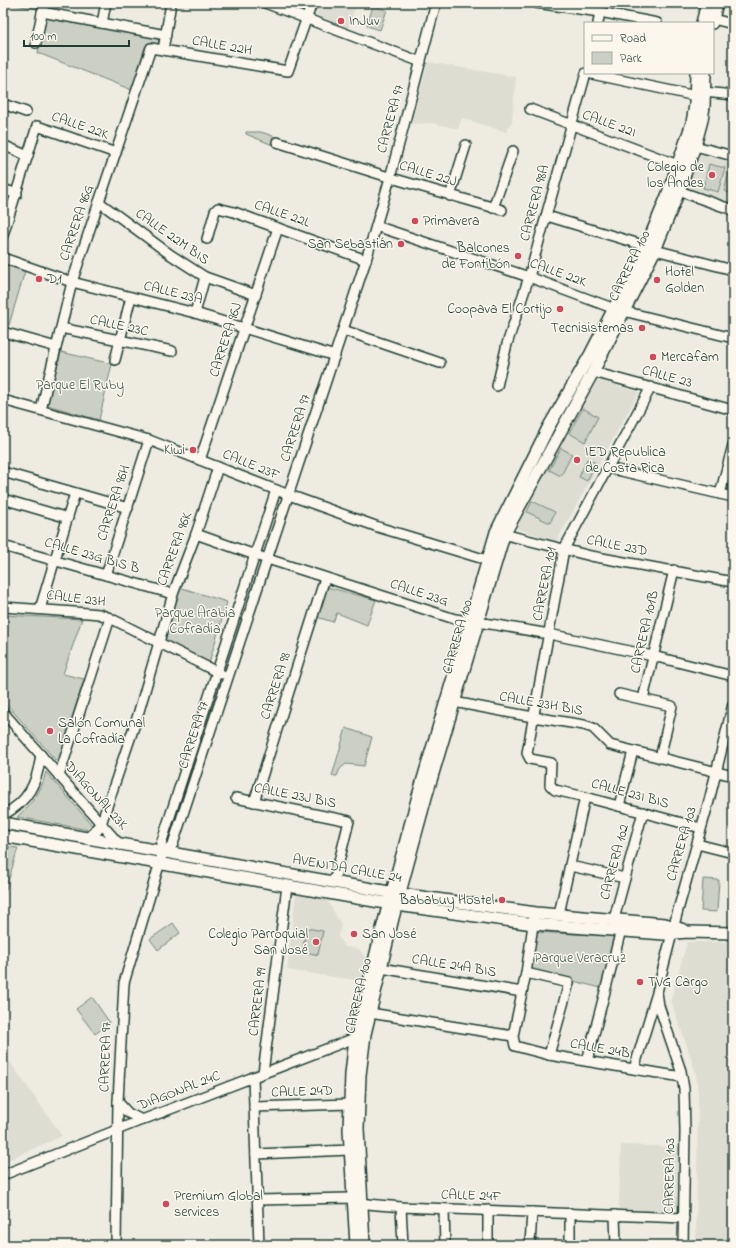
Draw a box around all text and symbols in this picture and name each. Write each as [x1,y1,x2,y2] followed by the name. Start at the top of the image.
[349,11,380,32] place label: InJuv
[336,16,346,26] marker: InJuv
[24,22,129,48] scale bar
[584,22,714,74] legend
[30,28,57,46] text: 100 m
[190,30,254,62] street label: CALLE 22H
[620,30,646,48] text: Road
[620,50,642,68] text: Park
[372,82,410,156] street label: CARRERA 97
[579,105,639,143] street label: CALLE 22I
[49,106,112,146] street label: CALLE 22K
[397,155,459,193] street label: CALLE 22J
[647,157,705,194] place label: Colegio de los Andes
[515,162,555,244] street label: CARRERA 98A
[707,170,717,180] marker: Colegio de los Andes
[54,182,100,264] street label: CARRERA 96G
[251,195,313,234] street label: CALLE 22L
[131,204,213,270] street label: CALLE 22M BIS
[423,211,480,232] place label: Primavera
[410,216,420,226] marker: Primavera
[604,227,656,305] street label: CARRERA 100
[308,234,393,255] place label: San Sebastián
[442,238,510,275] place label: Balcones de Fontibón
[396,239,406,249] marker: San Sebastián
[513,251,523,261] marker: Balcones de Fontibón
[527,253,590,293] street label: CALLE 22K
[665,262,704,299] place label: Hotel Golden
[46,269,62,290] place label: D1
[34,274,44,284] marker: D1
[652,275,662,285] marker: Hotel Golden
[141,276,205,310] street label: CALLE 23A
[447,299,552,320] place label: Coopava El Cortijo
[204,300,248,380] street label: CARRERA 96J
[555,304,565,314] marker: Coopava El Cortijo
[88,310,150,342] street label: CALLE 23C
[551,318,634,339] place label: Tecnisistemas
[637,323,647,333] marker: Tecnisistemas
[661,347,719,368] place label: Mercafam
[648,352,658,362] marker: Mercafam
[639,360,695,394] street label: CALLE 23
[36,375,124,397] park label: Parque El Ruby
[275,391,317,465] street label: CARRERA 97
[164,440,185,461] place label: Kiwi
[585,442,666,479] place label: IED Republica de Costa Rica
[219,444,283,486] street label: CALLE 23F
[188,445,198,455] marker: Kiwi
[572,455,582,465] marker: IED Republica de Costa Rica
[92,462,136,544] street label: CARRERA 96H
[152,509,198,589] street label: CARRERA 96K
[585,530,649,562] street label: CALLE 23D
[42,532,142,580] street label: CALLE 23G BIS B
[528,545,563,623] street label: CARRERA 101
[387,574,451,612] street label: CALLE 23G
[45,585,107,613] street label: CALLE 23H
[625,588,665,676] street label: CARRERA 101B
[437,597,479,677] street label: CARRERA 100
[155,603,235,640] park label: Parque Arabia Cofradía
[255,650,297,722] street label: CARRERA 98
[497,686,585,722] street label: CALLE 23H BIS
[173,698,215,772] street label: CARRERA 97
[58,713,145,750] place label: Salón Comunal La Cofradía
[45,726,55,736] marker: Salón Comunal La Cofradía
[59,756,133,835] street label: DIAGONAL 23K
[589,774,671,814] street label: CALLE 23I BIS
[252,778,338,814] street label: CALLE 23J BIS
[661,804,703,884] street label: CARRERA 103
[595,822,635,902] street label: CARRERA 102
[291,849,403,889] street label: AVENIDA CALLE 24
[399,890,494,912] place label: Bababuy Hostel
[497,895,507,905] marker: Bababuy Hostel
[208,924,309,961] place label: Colegio Parroquial San José
[362,924,417,945] place label: San José
[349,929,359,939] marker: San José
[311,937,321,947] marker: Colegio Parroquial San José
[534,948,626,969] park label: Parque Veracruz
[410,949,498,983] street label: CALLE 24A BIS
[340,956,378,1036] street label: CARRERA 100
[243,966,273,1037] street label: CARRERA 99
[648,972,708,994] place label: TVG Cargo
[635,977,645,987] marker: TVG Cargo
[94,1021,118,1092] street label: CARRERA 97
[568,1033,632,1065] street label: CALLE 24B
[134,1066,224,1117] street label: DIAGONAL 24C
[271,1080,333,1104] street label: CALLE 24D
[659,1137,681,1214] street label: CARRERA 103
[440,1184,502,1208] street label: CALLE 24F
[174,1186,263,1223] place label: Premium Global services
[161,1199,171,1209] marker: Premium Global services

